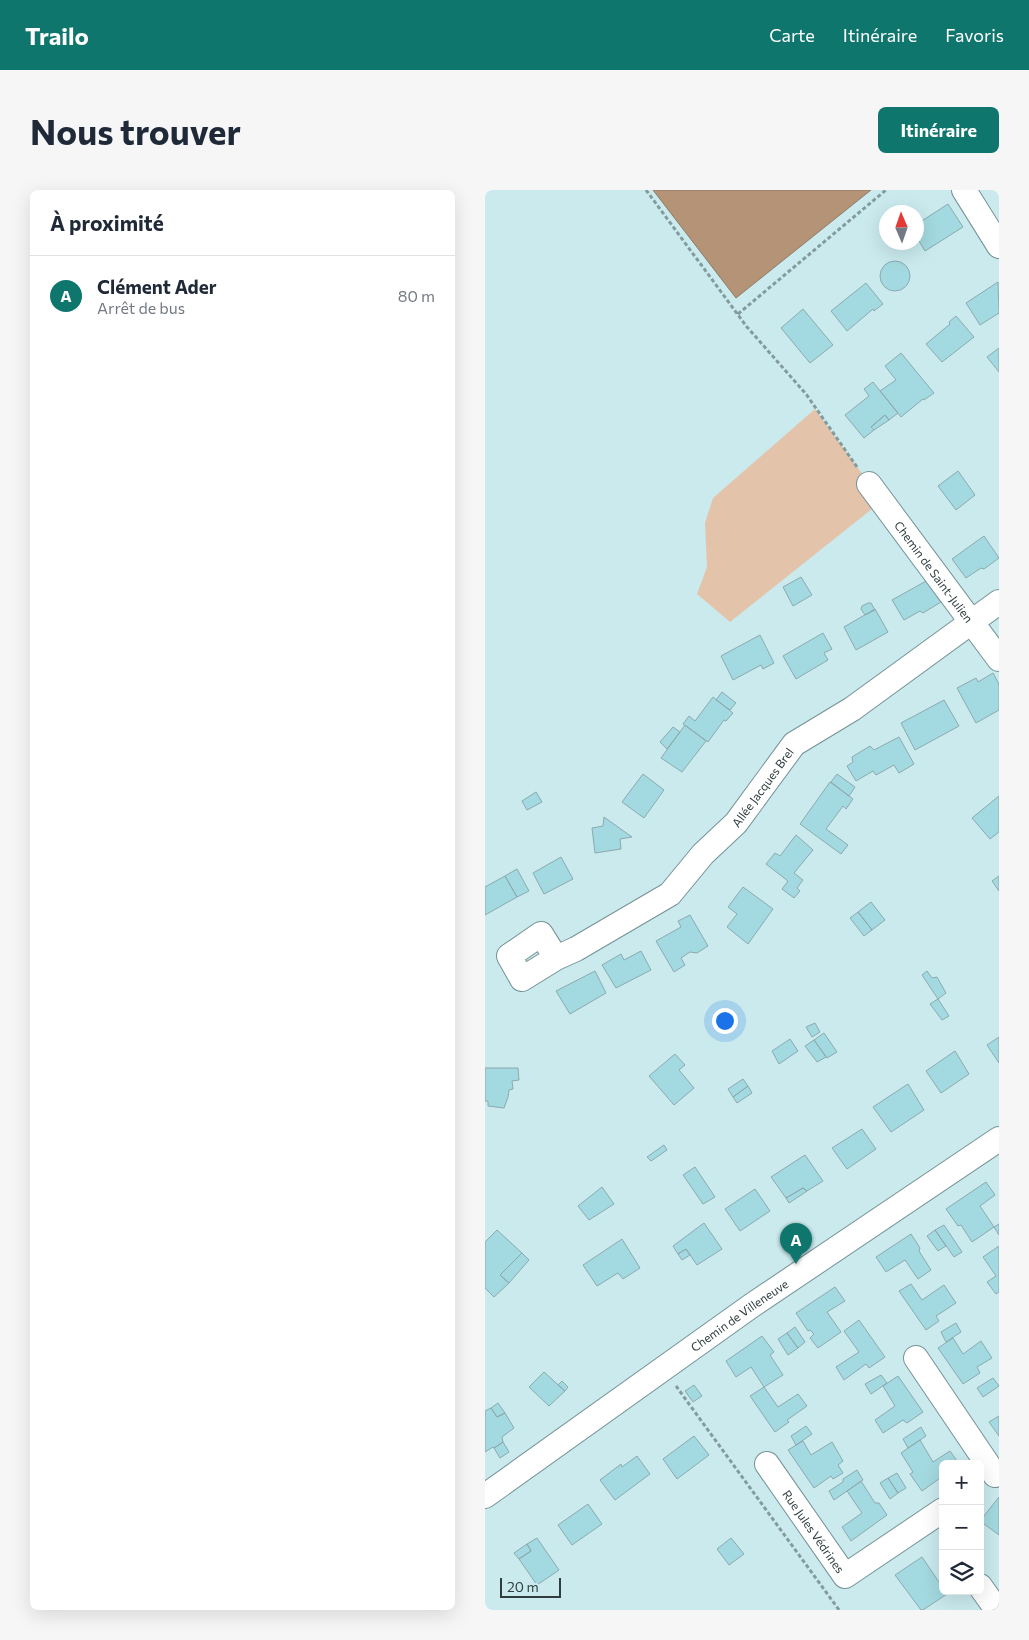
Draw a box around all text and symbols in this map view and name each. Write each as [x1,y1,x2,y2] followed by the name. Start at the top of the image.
[25,21,89,50] text: Trailo
[769,24,815,46] text: Carte
[843,24,917,46] text: Itinéraire
[945,24,1004,46] text: Favoris
[878,107,999,153] button: Itinéraire
[30,109,241,152] text: Nous trouver
[879,205,924,250] north arrow
[50,210,164,235] text: À proximité
[97,275,217,298] text: Clément Ader
[60,286,72,305] text: A
[398,286,435,305] text: 80 m
[97,298,185,317] text: Arrêt de bus
[892,518,976,625] street label: Chemin de Saint-Julien
[729,745,796,829] street label: Allée Jacques Brel
[712,1008,738,1034] your location
[780,1223,812,1264] pin: A
[688,1276,791,1354] street label: Chemin de Villeneuve
[939,1460,984,1595] map controls
[939,1460,984,1505] button: +
[780,1487,848,1576] street label: Rue Jules Védrines
[939,1505,984,1550] button: −
[939,1550,984,1595] button: layers
[500,1575,561,1598] scale bar
[507,1578,539,1595] text: 20 m

